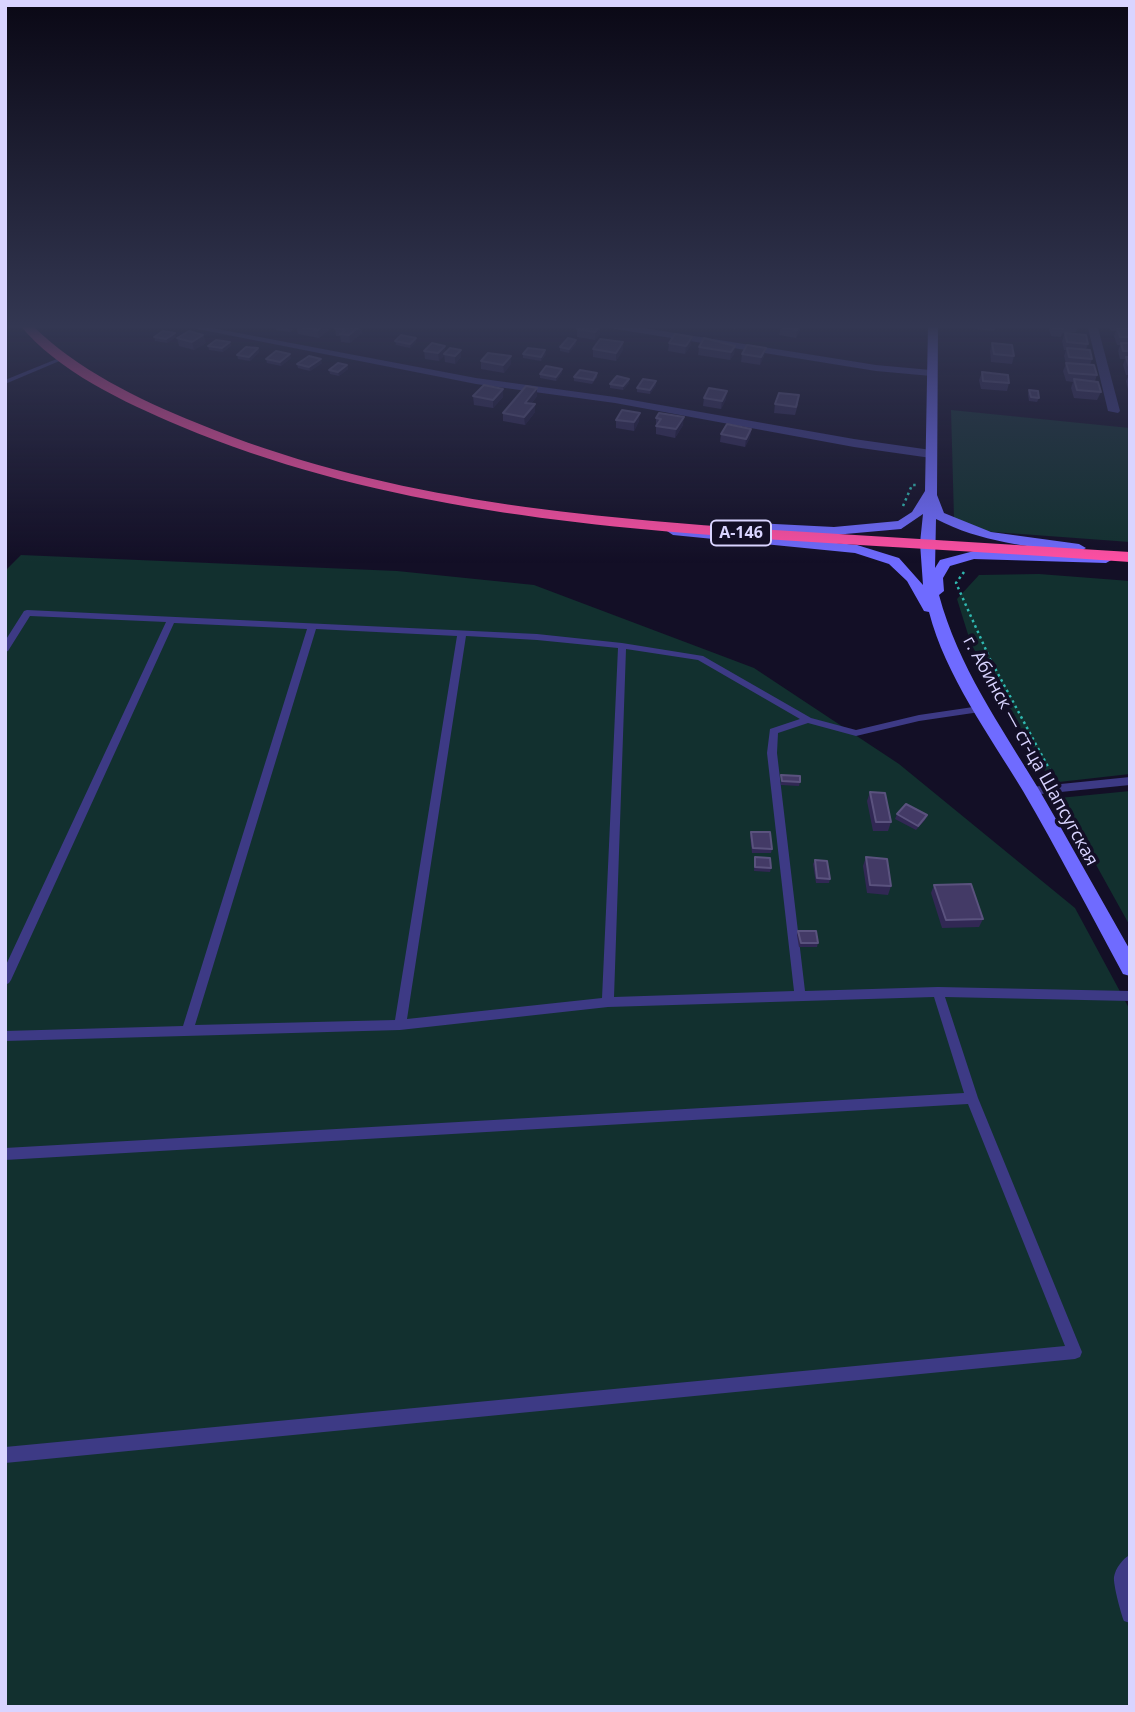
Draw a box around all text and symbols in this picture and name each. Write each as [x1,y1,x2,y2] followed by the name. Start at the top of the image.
[711,520,771,546] road number: А-146
[958,632,1102,870] street label: г. Абинск — ст-ца Шапсугская

